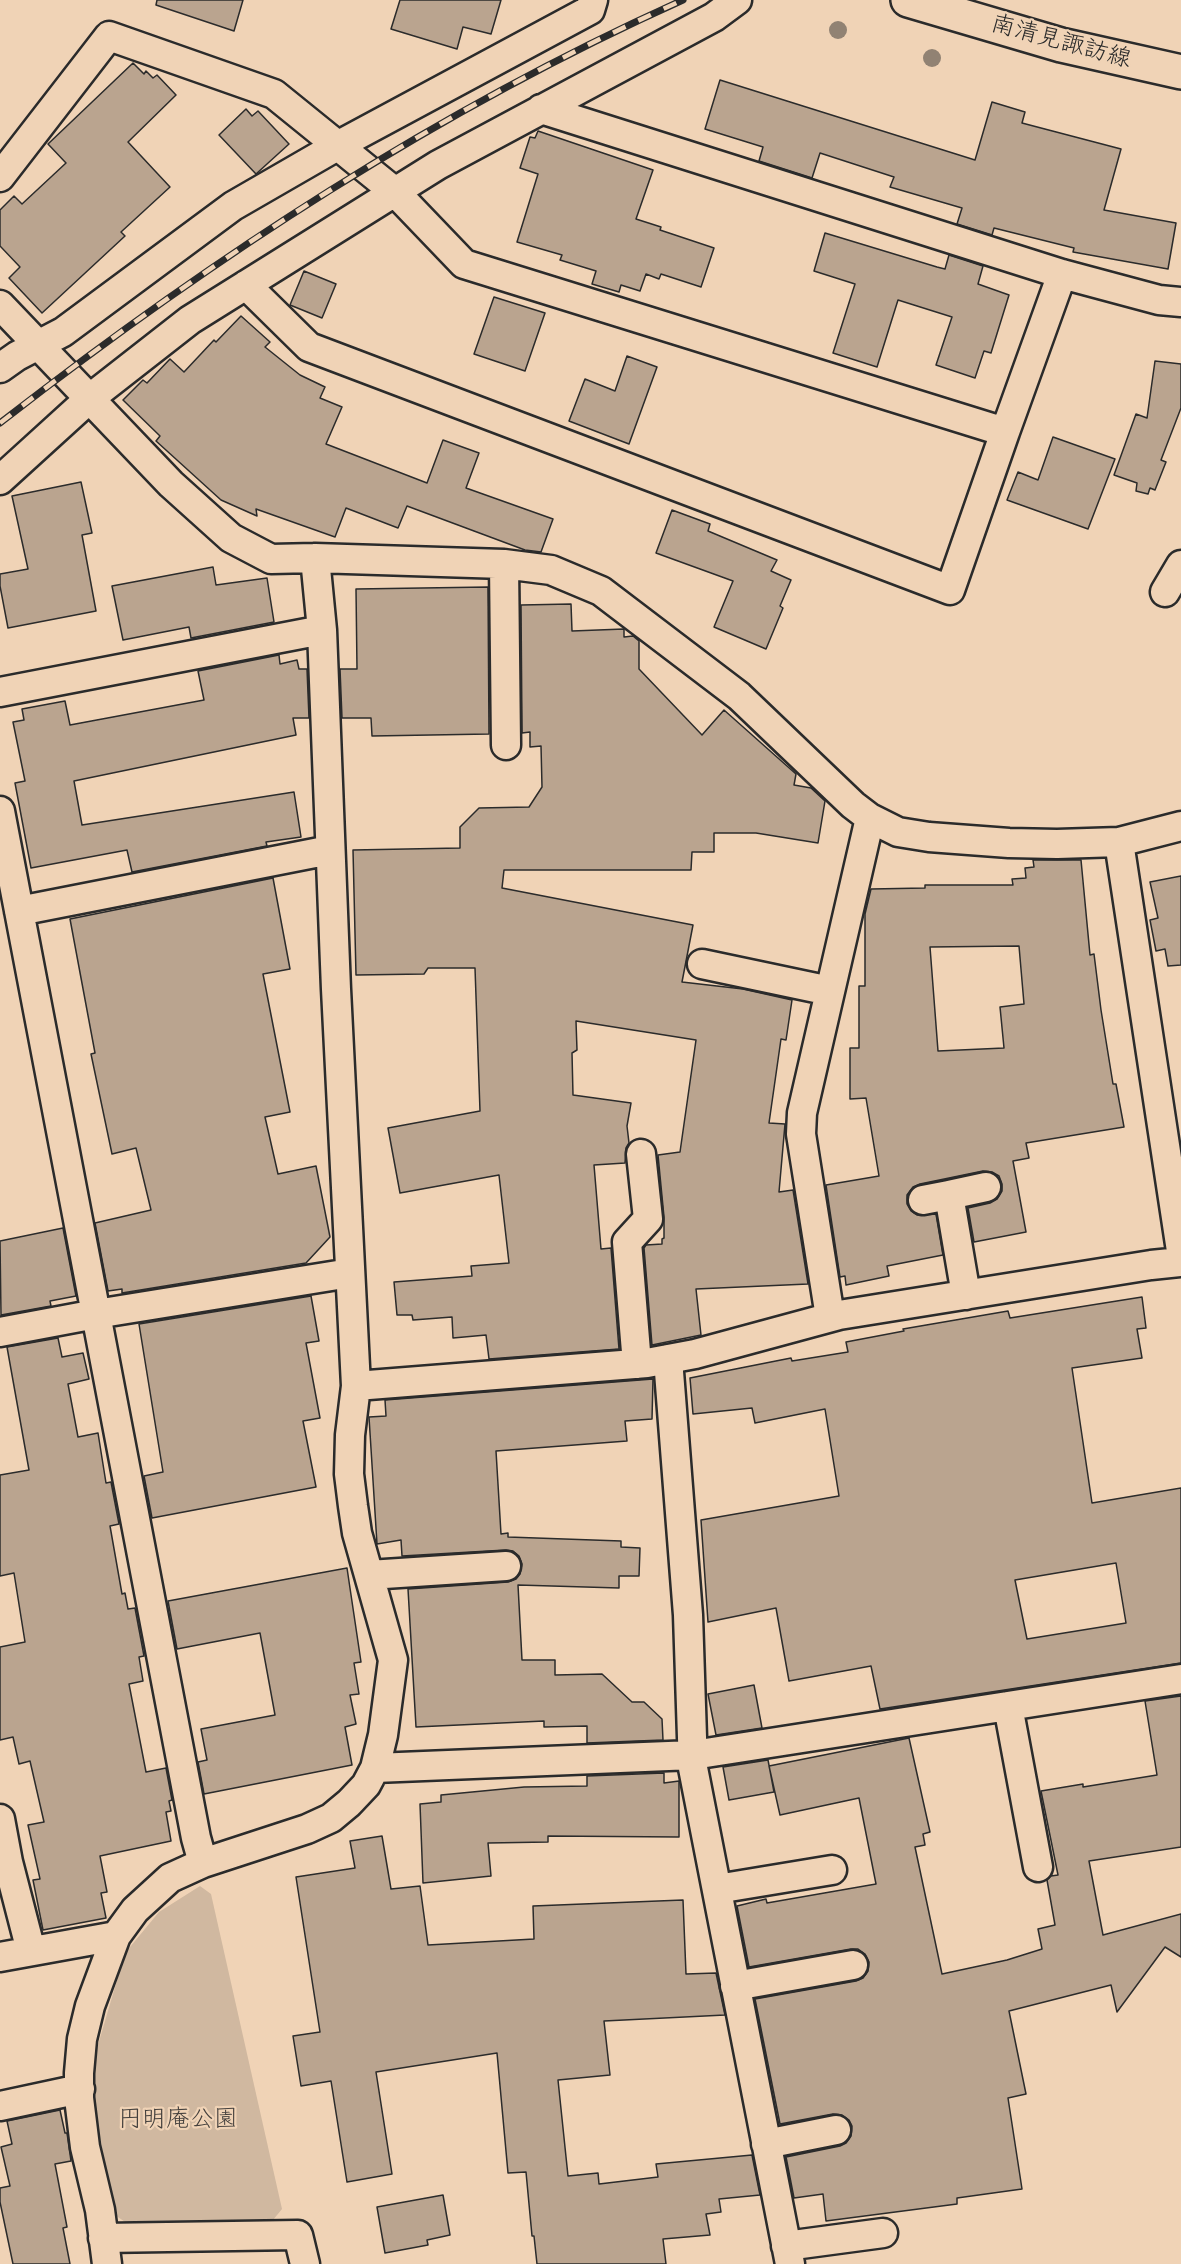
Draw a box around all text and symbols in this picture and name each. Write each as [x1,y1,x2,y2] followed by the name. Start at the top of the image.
[988,9,1134,75] street label: 南清見諏訪線
[118,2106,238,2134] park label: 円明庵公園

